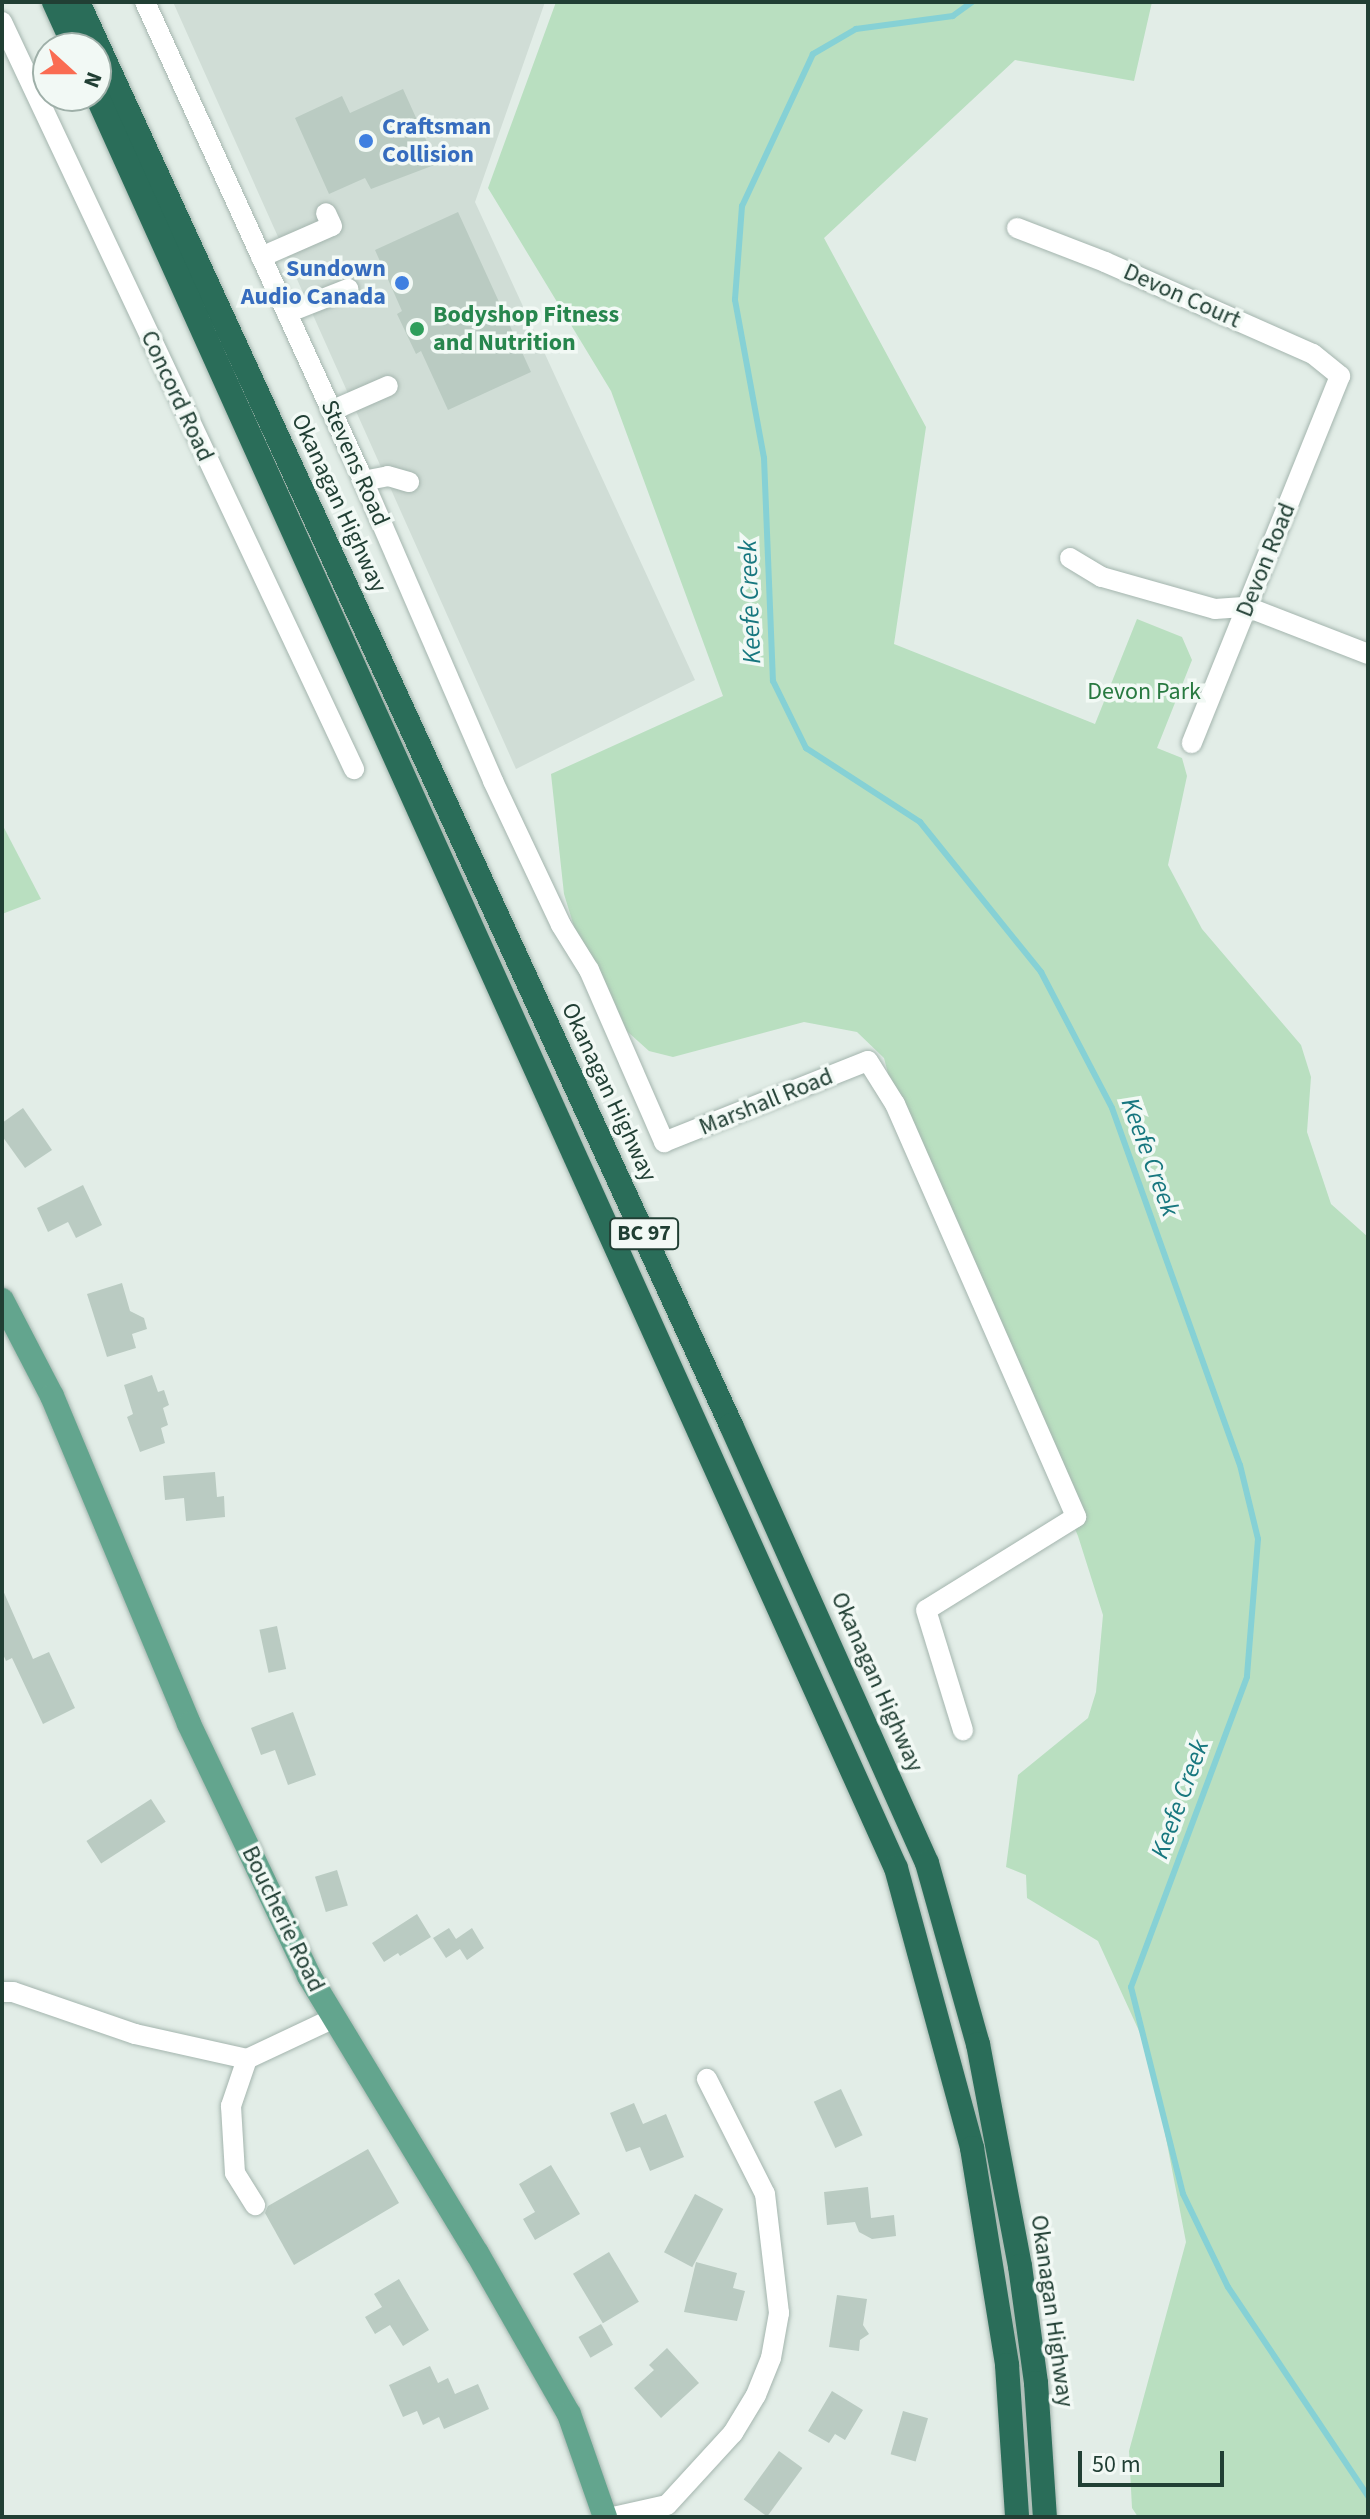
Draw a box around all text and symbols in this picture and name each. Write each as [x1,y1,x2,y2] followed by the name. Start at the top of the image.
[32,32,112,112] north arrow
[75,67,110,92] text: N
[382,113,491,169] place label: Craftsman Collision
[357,132,375,150] marker: Craftsman Collision
[241,255,386,311] place label: Sundown Audio Canada
[1119,257,1245,335] street label: Devon Court
[393,274,411,292] marker: Sundown Audio Canada
[433,301,619,357] place label: Bodyshop Fitness and Nutrition
[408,320,426,338] marker: Bodyshop Fitness and Nutrition
[134,326,220,466] street label: Concord Road
[314,396,396,530] street label: Stevens Road
[285,409,393,597] street label: Okanagan Highway
[1230,499,1302,621] street label: Devon Road
[732,539,768,665] water label: Keefe Creek
[1087,678,1201,706] park label: Devon Park
[555,998,663,1186] street label: Okanagan Highway
[695,1062,837,1142] street label: Marshall Road
[1114,1093,1186,1221] water label: Keefe Creek
[608,1216,680,1252] road number: BC 97
[824,1588,930,1776] street label: Okanagan Highway
[1144,1735,1216,1863] water label: Keefe Creek
[235,1841,331,1997] street label: Boucherie Road
[1024,2213,1080,2409] street label: Okanagan Highway
[1082,2435,1228,2485] scale bar
[1092,2447,1141,2482] text: 50 m

